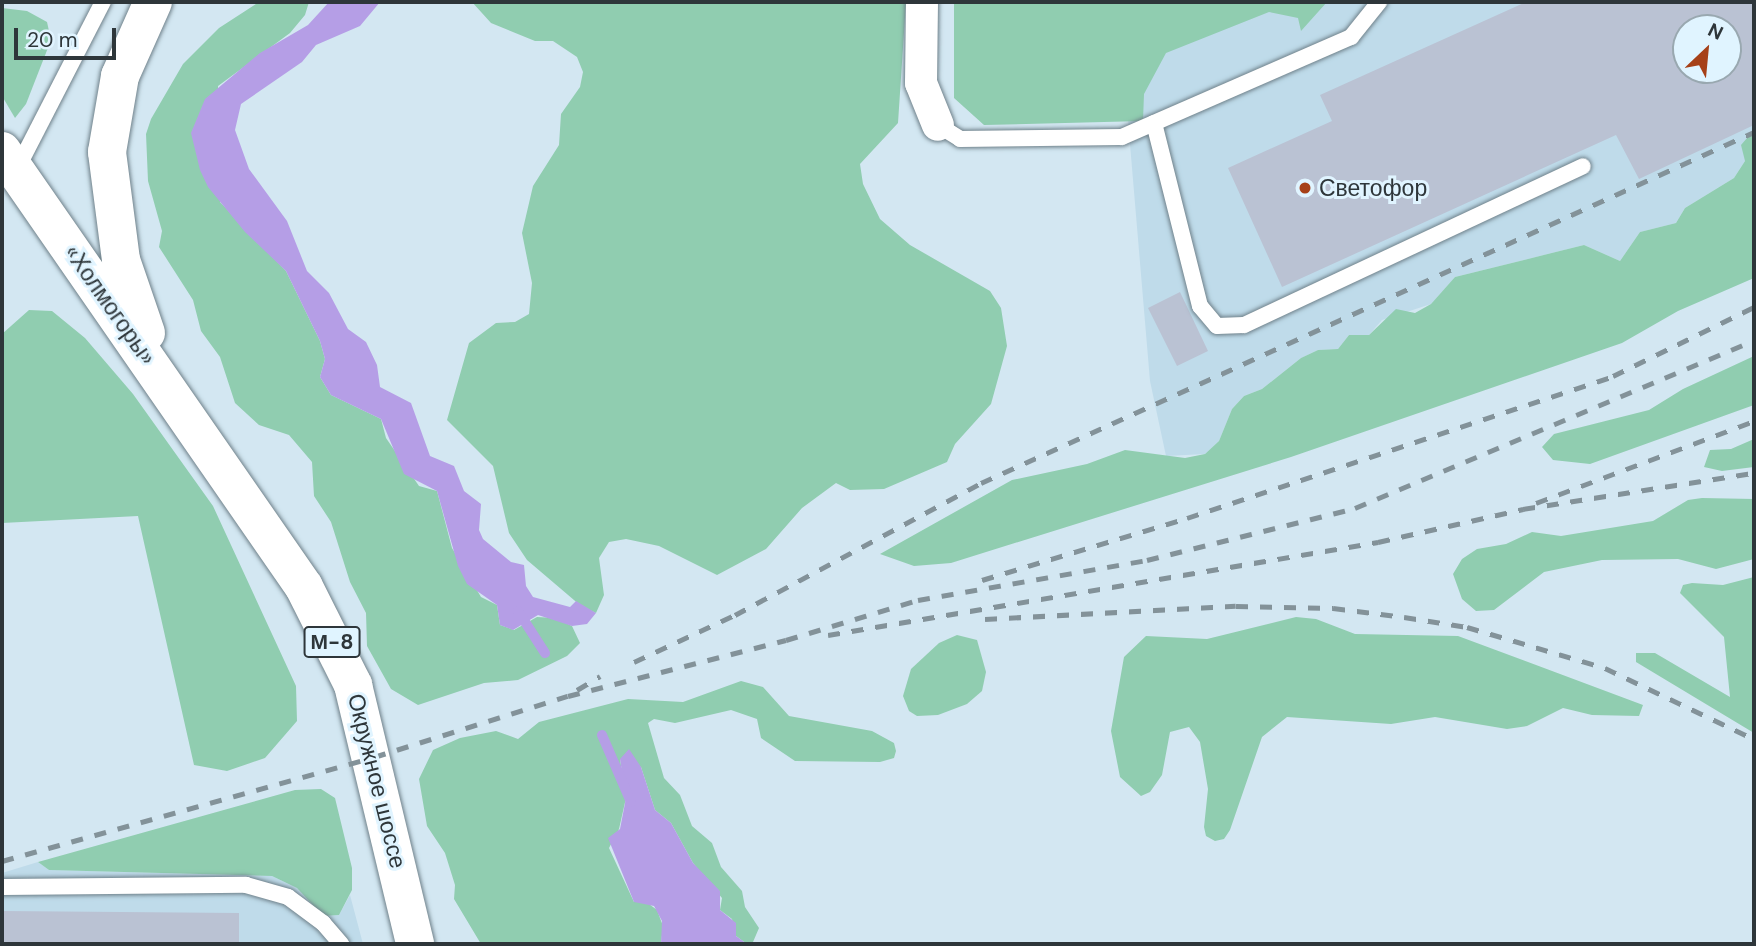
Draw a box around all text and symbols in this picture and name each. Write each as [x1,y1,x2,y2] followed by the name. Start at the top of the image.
[18,14,119,58] scale bar
[1672,14,1742,84] north arrow
[1704,17,1727,46] text: N
[27,26,78,54] text: 20 m
[1319,174,1427,202] place label: Светофор
[1297,180,1313,196] marker: Светофор
[58,240,162,370] street label: «Холмогоры»
[302,624,362,660] road number: М-8
[342,691,412,871] street label: Окружное шоссе

